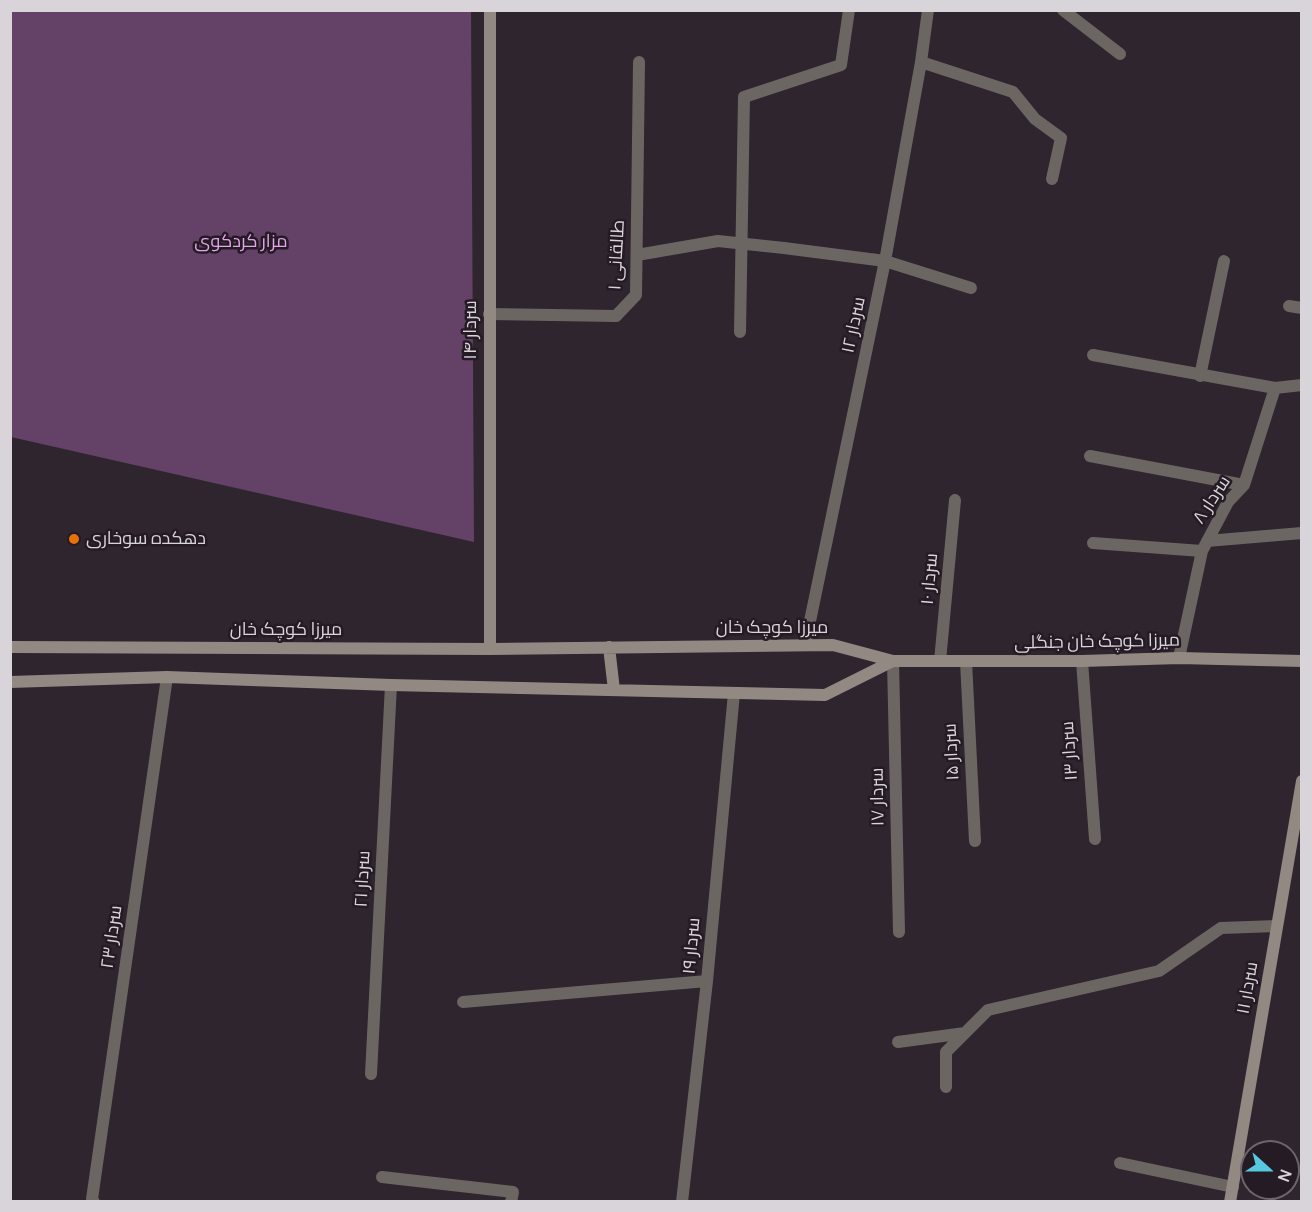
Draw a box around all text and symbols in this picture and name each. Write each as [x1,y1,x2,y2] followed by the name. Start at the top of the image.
[604,219,630,291] street label: طالقانی ۱
[194,231,288,253] park label: مزار کردکوی
[838,295,870,355] street label: سردار ۱۲
[460,300,482,360] street label: سردار ۱۴
[1188,472,1236,528] street label: سردار ۸
[86,528,206,550] place label: دهکده سوخاری
[67,532,81,546] marker: دهکده سوخاری
[917,552,943,606] street label: سردار ۱۰
[716,617,828,639] street label: میرزا کوچک خان
[230,619,342,641] street label: میرزا کوچک خان
[1014,630,1180,654] street label: میرزا کوچک خان جنگلی
[1057,721,1083,781] street label: سردار ۱۳
[940,723,964,781] street label: سردار ۱۵
[867,767,889,827] street label: سردار ۱۷
[351,850,375,908] street label: سردار ۲۱
[97,904,127,970] street label: سردار ۲۳
[679,917,705,975] street label: سردار ۱۹
[1233,960,1263,1016] street label: سردار ۱۱
[1240,1140,1300,1200] north arrow
[1273,1166,1297,1185] text: N

